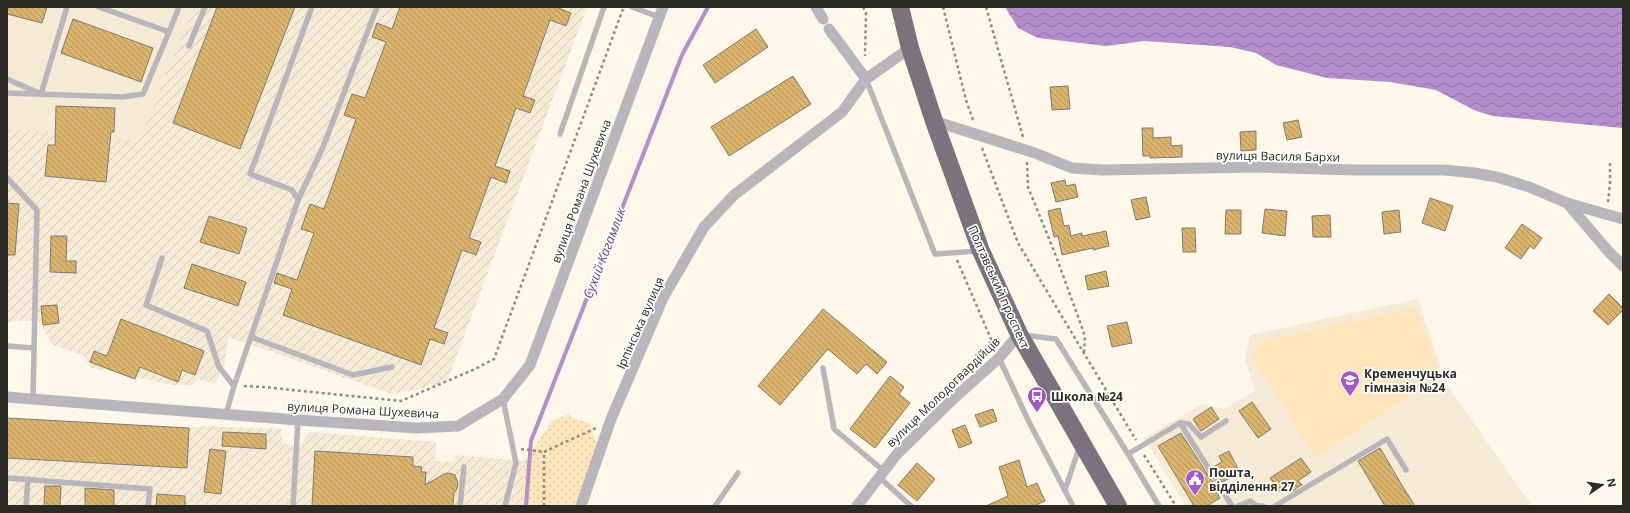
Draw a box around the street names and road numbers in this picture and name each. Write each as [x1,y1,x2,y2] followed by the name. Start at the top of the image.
[547,117,615,265] street label: вулиця Романа Шухевича
[1216,146,1340,166] street label: вулиця Василя Бархи
[964,223,1034,352] street label: Полтавський проспект
[612,274,668,372] street label: Ірпінська вулиця
[882,333,1004,451] street label: вулиця Молодогвардійців
[287,398,439,422] street label: вулиця Романа Шухевича

